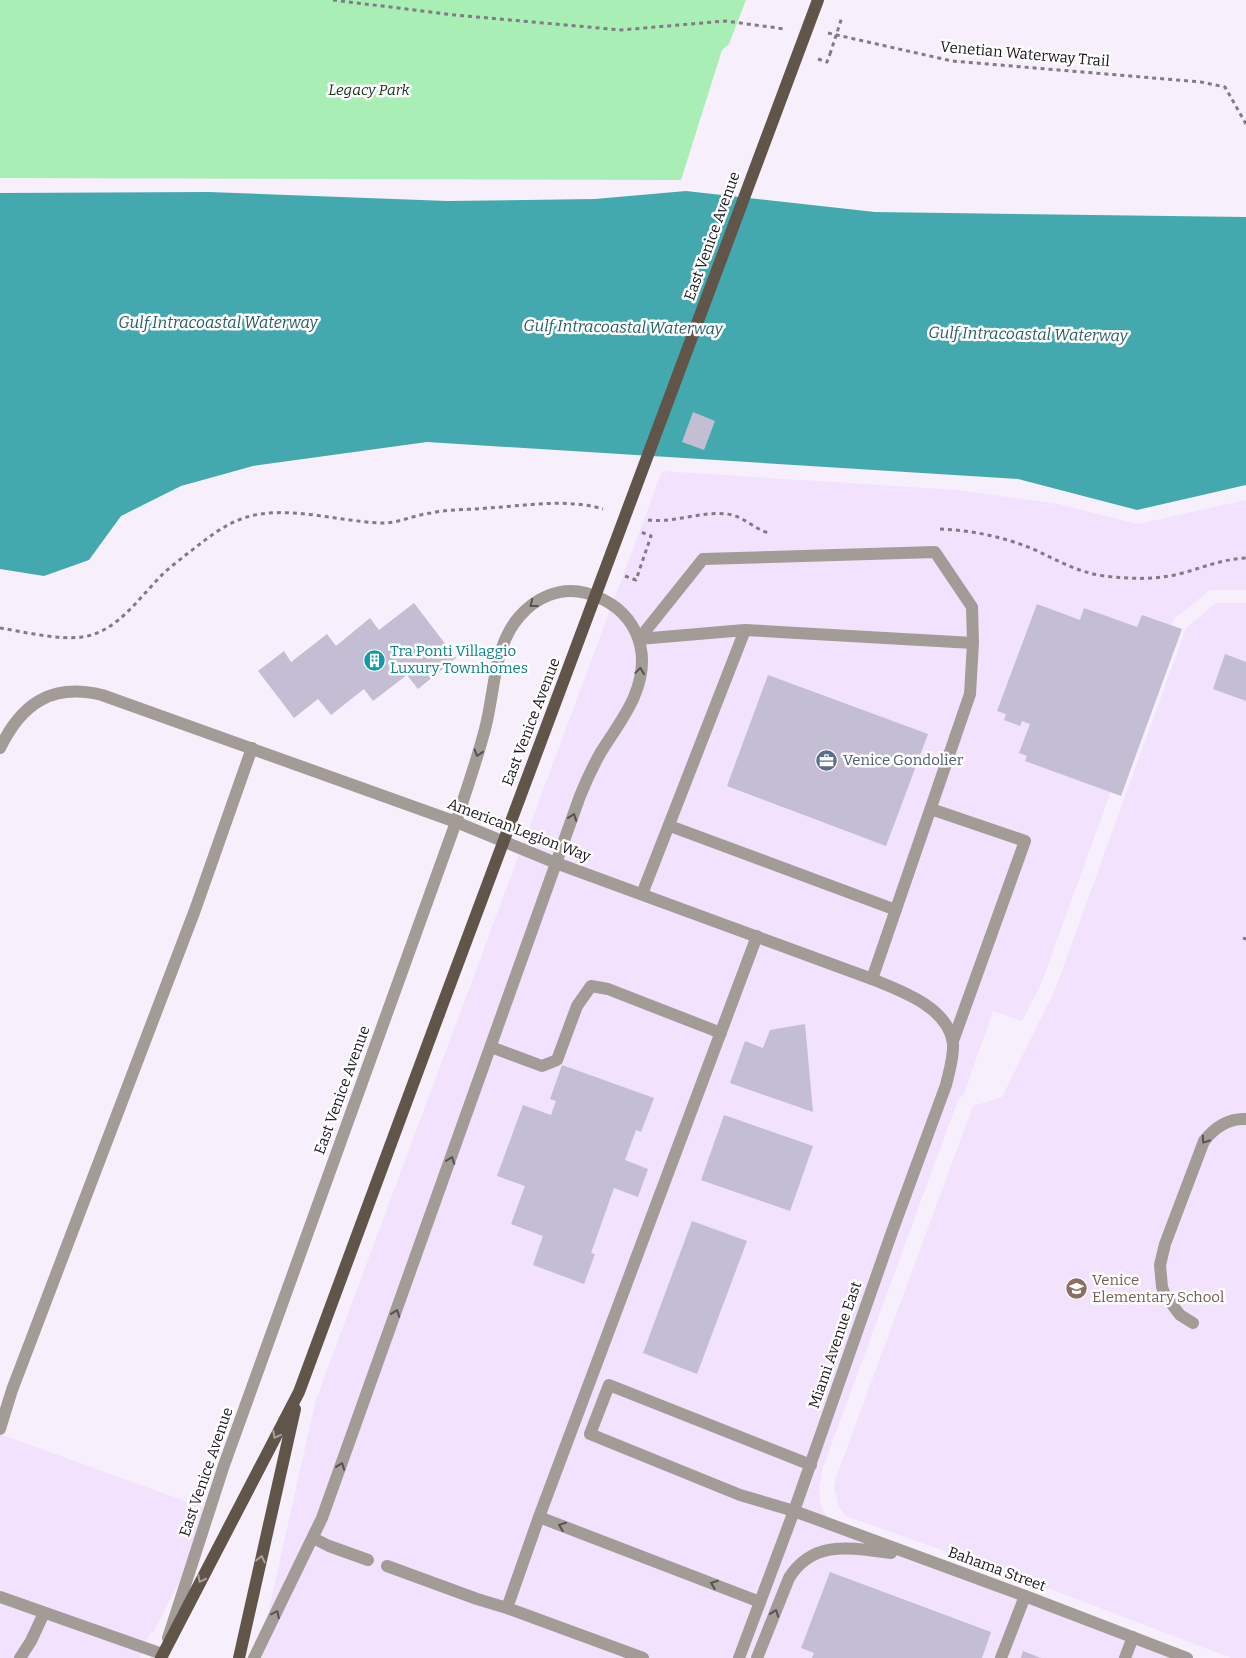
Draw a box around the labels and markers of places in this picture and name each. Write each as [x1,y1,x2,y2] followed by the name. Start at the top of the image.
[390,642,528,677] place label: Tra Ponti Villaggio Luxury Townhomes
[362,648,386,672] building icon: Tra Ponti Villaggio Luxury Townhomes
[815,748,839,772] office icon: Venice Gondolier
[843,751,964,769] place label: Venice Gondolier
[1092,1271,1224,1306] place label: Venice Elementary School
[1064,1277,1088,1301] school or university icon: Venice Elementary School

